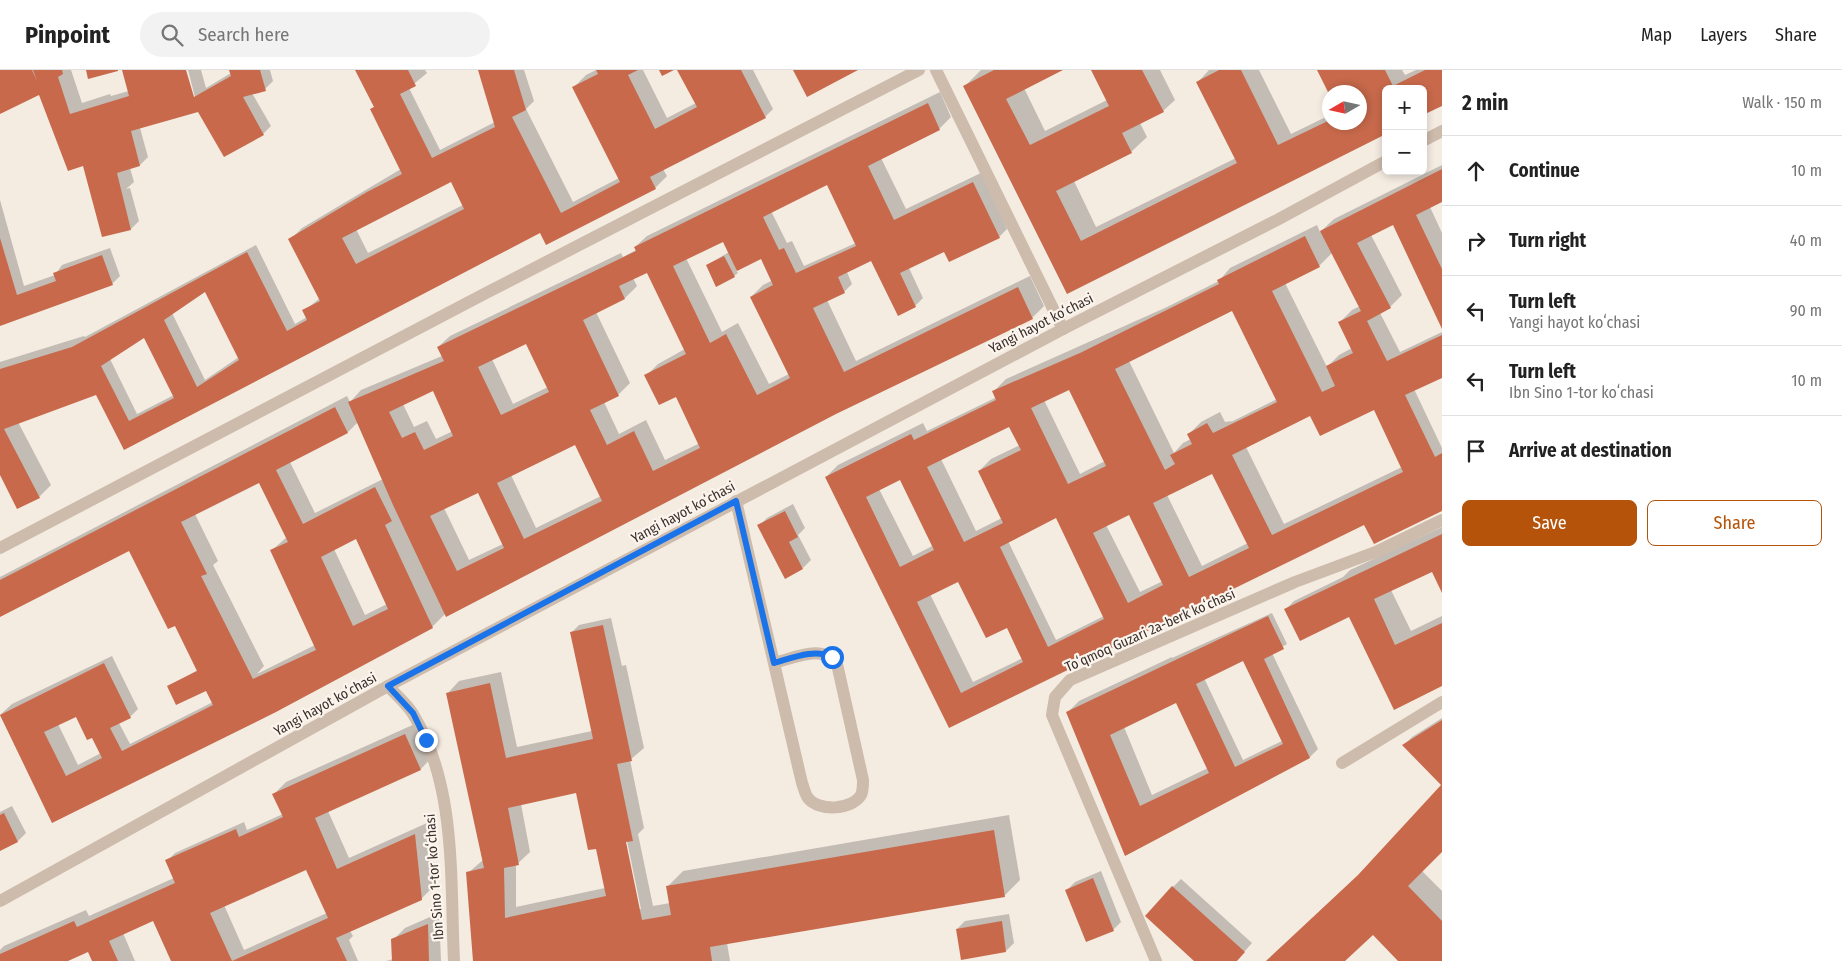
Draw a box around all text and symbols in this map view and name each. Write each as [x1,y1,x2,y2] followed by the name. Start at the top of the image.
[140,12,490,57] search box
[25,21,110,49] text: Pinpoint
[158,21,186,49] icon: search
[198,23,289,46] text: Search here
[1641,24,1672,46] text: Map
[1700,24,1747,46] text: Layers
[1775,24,1817,46] text: Share
[1322,85,1367,130] north arrow
[1382,85,1427,175] map controls
[1382,85,1427,130] button: +
[1462,90,1509,116] text: 2 min
[1742,93,1822,112] text: Walk · 150 m
[1382,130,1427,175] button: −
[1462,157,1490,185] icon: ahead
[1509,159,1580,182] text: Continue
[1791,161,1822,180] text: 10 m
[1462,227,1490,255] icon: right
[1509,229,1586,252] text: Turn right
[1790,231,1822,250] text: 40 m
[986,290,1096,357] street label: Yangi hayot koʻchasi
[1509,290,1576,313] text: Turn left
[1462,297,1490,325] icon: left
[1790,301,1822,320] text: 90 m
[1509,313,1640,332] text: Yangi hayot koʻchasi
[1509,360,1576,383] text: Turn left
[1462,367,1490,395] icon: left
[1791,371,1822,390] text: 10 m
[1509,383,1654,402] text: Ibn Sino 1-tor koʻchasi
[1462,437,1490,465] icon: arrive
[1509,439,1672,462] text: Arrive at destination
[629,478,738,547] street label: Yangi hayot koʻchasi
[1462,500,1637,546] button: Save
[1647,500,1822,546] button: Share
[1063,585,1238,676] street label: Toʻqmoq Guzari 2a-berk koʻchasi
[821,646,844,669] route start
[271,669,380,740] street label: Yangi hayot koʻchasi
[415,729,438,752] route end
[422,813,447,941] street label: Ibn Sino 1-tor koʻchasi

